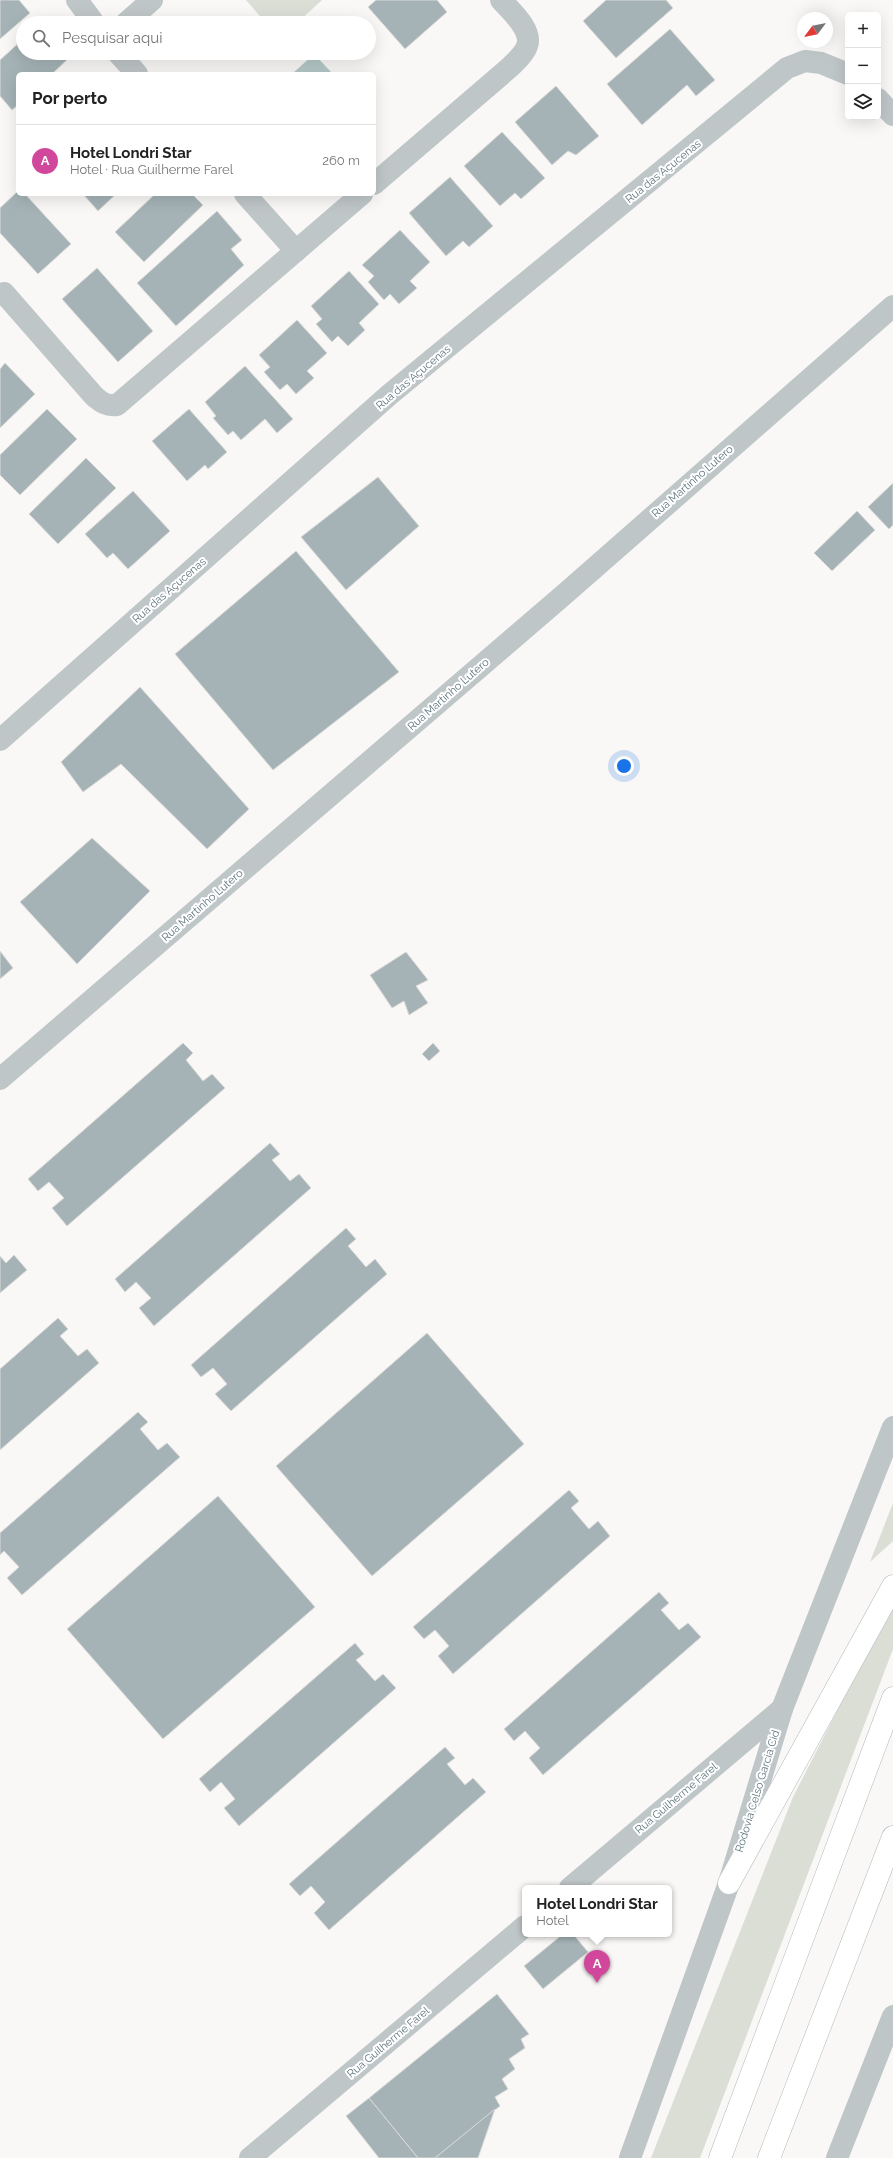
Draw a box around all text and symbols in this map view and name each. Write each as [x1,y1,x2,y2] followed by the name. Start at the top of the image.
[797,12,833,48] north arrow
[845,12,881,120] map controls
[845,12,881,48] button: +
[16,16,376,60] search box
[30,27,52,49] icon: search
[62,29,162,47] text: Pesquisar aqui
[845,48,881,84] button: −
[845,84,881,120] button: layers
[32,88,107,108] text: Por perto
[623,137,704,206] street label: Rua das Açucenas
[70,144,192,162] text: Hotel Londri Star
[41,153,49,168] text: A
[322,153,360,168] text: 260 m
[70,162,233,177] text: Hotel · Rua Guilherme Farel
[373,342,453,412] street label: Rua das Açucenas
[649,442,736,520] street label: Rua Martinho Lutero
[130,555,209,626] street label: Rua das Açucenas
[405,655,492,733] street label: Rua Martinho Lutero
[614,756,634,776] your location
[159,866,246,944] street label: Rua Martinho Lutero
[733,1728,782,1854] street label: Rodovia Celso Garcia Cid
[633,1760,720,1837] street label: Rua Guilherme Farel
[522,1885,672,1937] popup
[536,1895,658,1913] text: Hotel Londri Star
[536,1913,569,1928] text: Hotel
[584,1950,610,1983] pin: A
[345,2004,432,2081] street label: Rua Guilherme Farel

